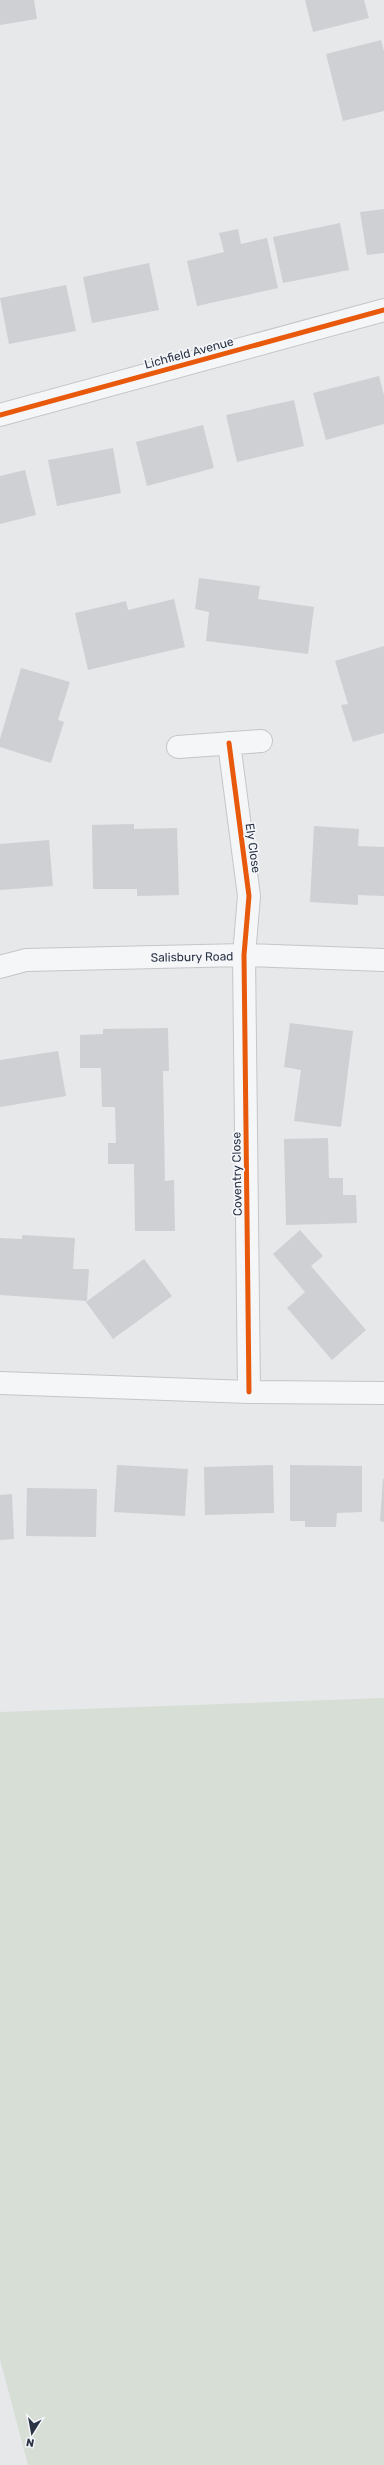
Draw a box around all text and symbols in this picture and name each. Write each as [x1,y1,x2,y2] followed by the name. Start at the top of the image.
[143,334,235,372] street label: Lichfield Avenue
[243,822,263,874] street label: Ely Close
[151,949,233,965] street label: Salisbury Road
[229,1132,245,1216] street label: Coventry Close
[12,2413,52,2453] north arrow
[25,2435,35,2449] text: N

